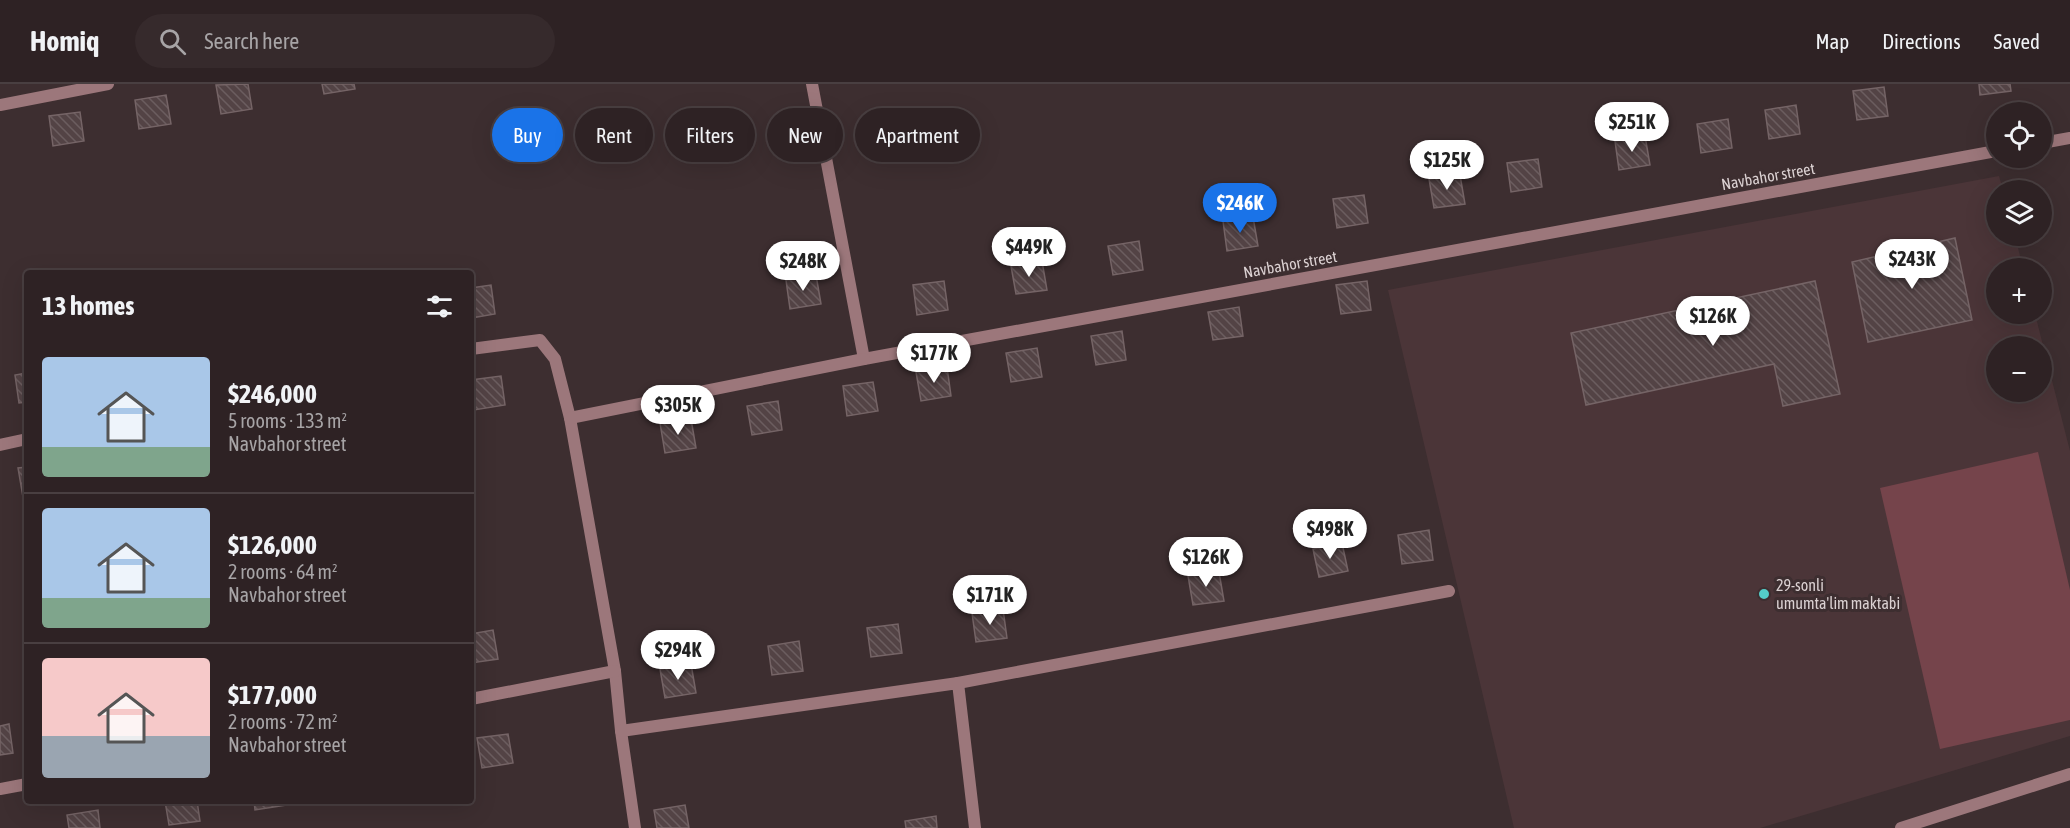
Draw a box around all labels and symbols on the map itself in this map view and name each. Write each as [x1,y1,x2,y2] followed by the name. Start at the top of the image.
[1590,102,1674,153] pin: $251K
[1405,140,1489,191] pin: $125K
[1720,159,1817,193] street label: Navbahor street
[1198,183,1282,234] pin: $246K
[987,227,1071,278] pin: $449K
[1870,239,1954,290] pin: $243K
[761,241,845,292] pin: $248K
[1242,247,1339,281] street label: Navbahor street
[1671,296,1755,347] pin: $126K
[892,333,976,384] pin: $177K
[636,385,720,436] pin: $305K
[1288,509,1372,560] pin: $498K
[1164,537,1248,588] pin: $126K
[948,575,1032,626] pin: $171K
[1776,576,1900,612] place label: 29-sonli umumta'lim maktabi
[1757,587,1771,601] marker: 29-sonli umumta'lim maktabi
[636,630,720,681] pin: $294K

